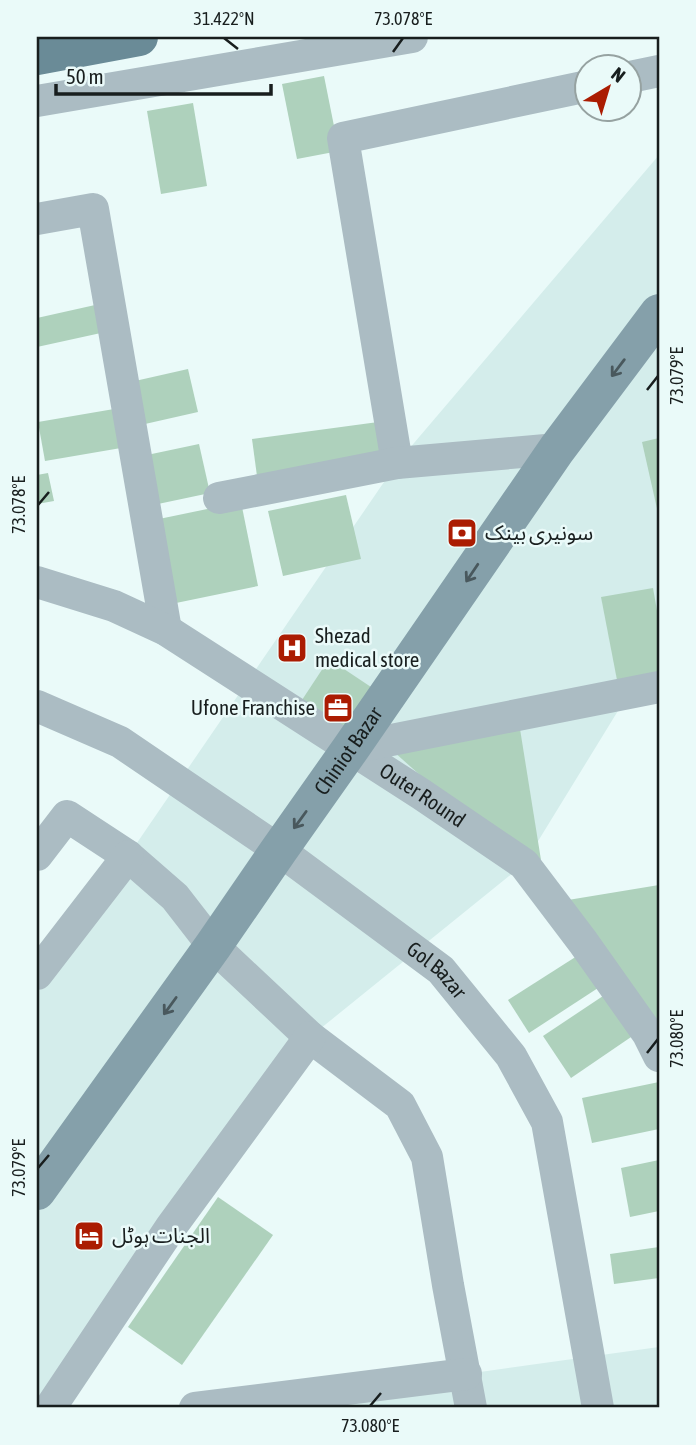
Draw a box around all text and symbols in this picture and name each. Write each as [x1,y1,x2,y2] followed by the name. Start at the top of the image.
[193,8,255,29] text: 31.422°N
[374,8,432,29] text: 73.078°E
[56,52,271,96] scale bar
[574,52,644,122] north arrow
[607,62,630,87] text: N
[66,64,104,88] text: 50 m
[666,347,687,405] text: 73.079°E
[611,358,626,376] one-way arrow
[8,476,29,534] text: 73.078°E
[445,516,479,550] bank icon: سونیری بینک
[485,520,593,545] place label: سونیری بینک
[465,563,479,582] one-way arrow
[315,623,419,671] place label: Shezad medical store
[275,631,309,665] hospital icon: Shezad medical store
[321,691,355,725] office icon: Ufone Franchise
[191,695,315,719] place label: Ufone Franchise
[309,701,387,799] street label: Chiniot Bazar
[376,758,470,832] street label: Outer Round
[293,810,307,829] one-way arrow
[403,936,472,1003] street label: Gol Bazar
[163,996,177,1015] one-way arrow
[666,1010,687,1068] text: 73.080°E
[8,1139,29,1197] text: 73.079°E
[72,1219,106,1253] hotel icon: الجنات ہوٹل
[112,1223,210,1248] place label: الجنات ہوٹل
[341,1415,399,1436] text: 73.080°E

